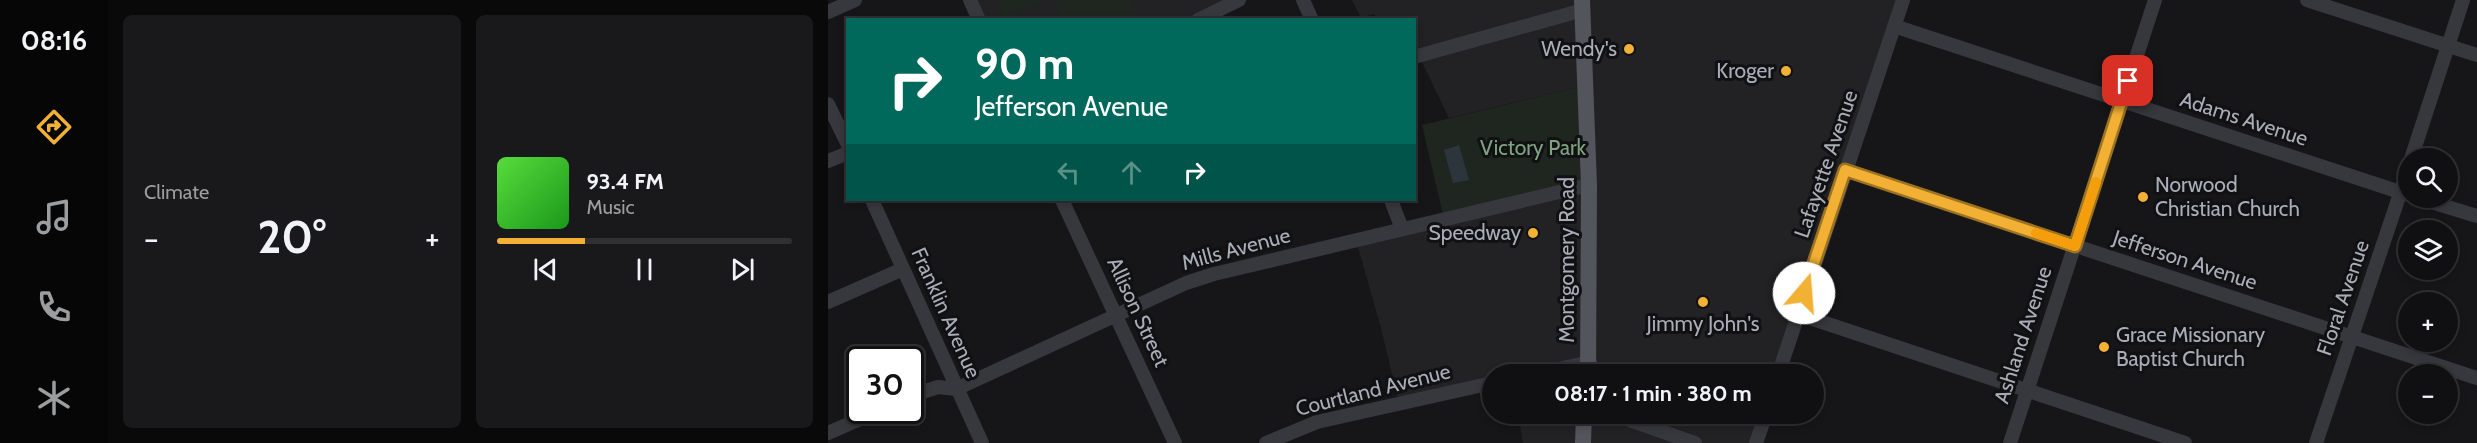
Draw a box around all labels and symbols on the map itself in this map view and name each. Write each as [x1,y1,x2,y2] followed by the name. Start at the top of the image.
[1541,36,1617,61] place label: Wendy's
[1622,42,1636,56] marker: Wendy's
[2102,55,2153,106] pin
[1716,58,1774,83] place label: Kroger
[1779,64,1793,78] marker: Kroger
[2177,86,2311,151] street label: Adams Avenue
[1789,87,1863,241] street label: Lafayette Avenue
[1480,135,1587,160] park label: Victory Park
[2155,172,2300,221] place label: Norwood Christian Church
[1554,177,1579,343] street label: Montgomery Road
[2136,190,2150,204] marker: Norwood Christian Church
[1429,220,1521,245] place label: Speedway
[1179,222,1293,275] street label: Mills Avenue
[2109,224,2261,295] street label: Jefferson Avenue
[1526,226,1540,240] marker: Speedway
[2311,237,2374,359] street label: Floral Avenue
[907,244,986,382] street label: Franklin Avenue
[1102,253,1175,370] street label: Allison Street
[1772,261,1836,325] position arrow
[1989,263,2057,407] street label: Ashland Avenue
[1696,295,1710,309] marker: Jimmy John's
[1646,311,1760,336] place label: Jimmy John's
[2116,322,2266,371] place label: Grace Missionary Baptist Church
[2097,340,2111,354] marker: Grace Missionary Baptist Church
[846,346,924,424] speed limit sign: 30
[1293,358,1453,421] street label: Courtland Avenue

